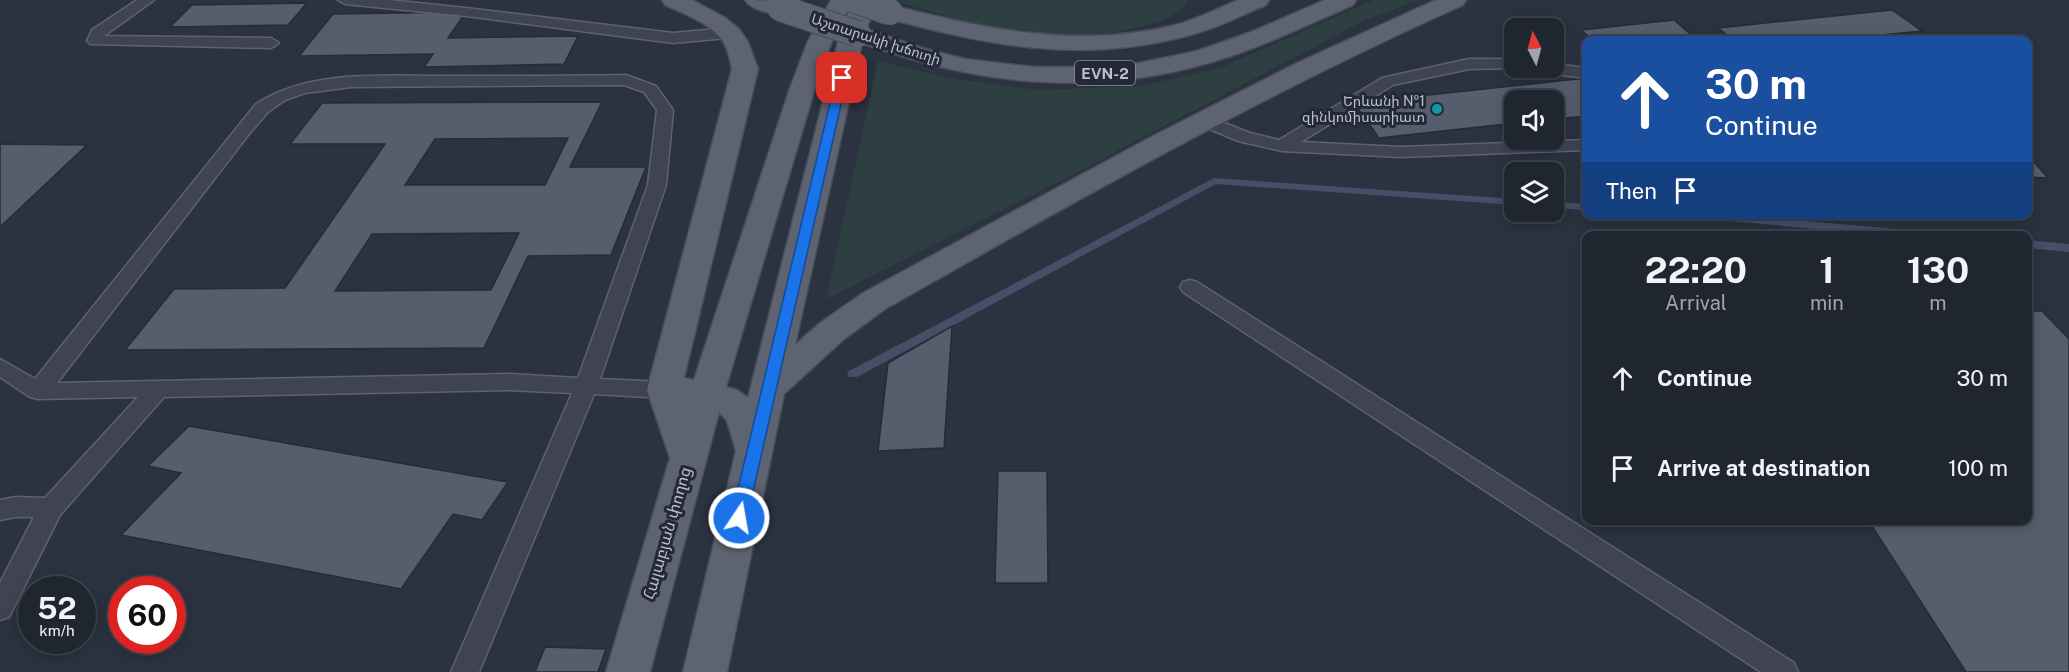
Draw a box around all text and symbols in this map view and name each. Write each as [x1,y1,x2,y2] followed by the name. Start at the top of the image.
[809,11,943,67] street label: Աշտարակի խճուղի
[1504,18,1564,78] north arrow
[1504,18,1564,222] map controls
[816,52,867,103] pin
[1705,59,1807,108] text: 30 m
[1606,60,1684,138] icon: ahead
[825,61,858,94] icon: arrive
[1075,61,1135,85] road number: EVN-2
[1504,90,1564,150] button: sound
[1302,93,1425,125] place label: Երևանի №1 զինկոմիսարիատ
[1430,102,1444,116] marker: Երևանի №1 զինկոմիսարիատ
[1705,109,1818,141] text: Continue
[1504,162,1564,222] button: layers
[1669,174,1702,207] icon: arrive
[1606,178,1657,204] text: Then
[1645,249,1747,291] text: 22:20
[1819,249,1835,291] text: 1
[1907,249,1969,291] text: 130
[1665,291,1727,315] text: Arrival
[1810,291,1844,315] text: min
[1929,291,1947,315] text: m
[1606,362,1639,395] icon: ahead
[1657,365,1752,391] text: Continue
[1956,365,2008,391] text: 30 m
[1606,452,1639,485] icon: arrive
[1657,455,1870,481] text: Arrive at destination
[1948,455,2008,481] text: 100 m
[639,465,695,601] street label: Հալաբյան փողոց
[707,486,771,550] position arrow
[108,576,186,654] speed limit sign: 60
[37,590,77,626] text: 52
[39,622,75,639] text: km/h

